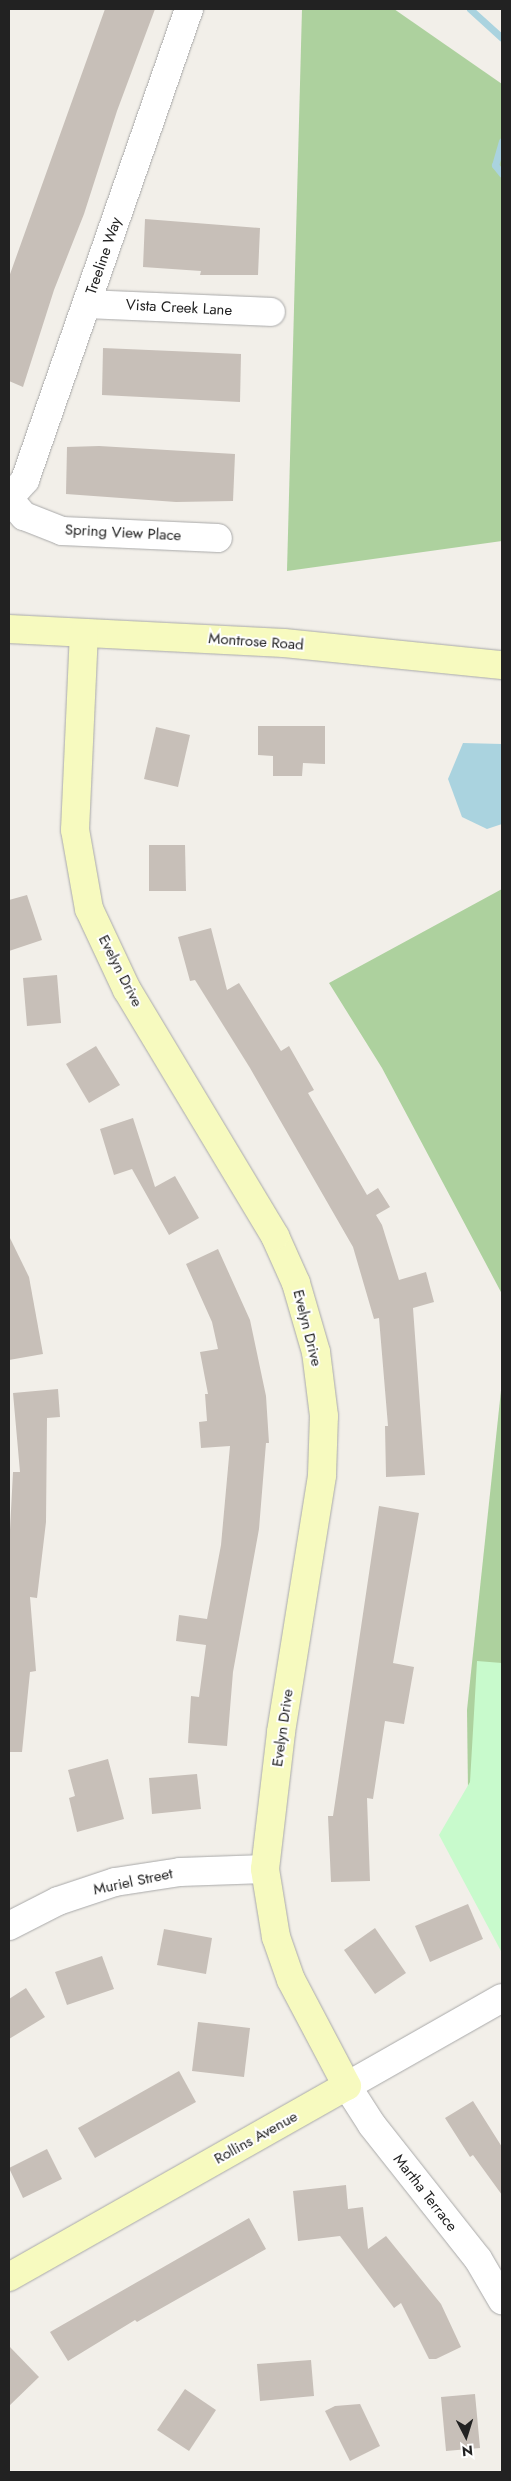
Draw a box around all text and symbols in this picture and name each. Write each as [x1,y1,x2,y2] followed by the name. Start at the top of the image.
[82,215,126,297] street label: Treeline Way
[125,296,233,320] street label: Vista Creek Lane
[64,521,182,545] street label: Spring View Place
[208,630,304,654] street label: Montrose Road
[94,932,146,1010] street label: Evelyn Drive
[289,1288,325,1368] street label: Evelyn Drive
[269,1688,297,1768] street label: Evelyn Drive
[92,1865,174,1899] street label: Muriel Street
[211,2108,301,2168] street label: Rollins Avenue
[389,2151,461,2235] street label: Martha Terrace
[441,2411,491,2461] north arrow
[461,2440,474,2461] text: N

